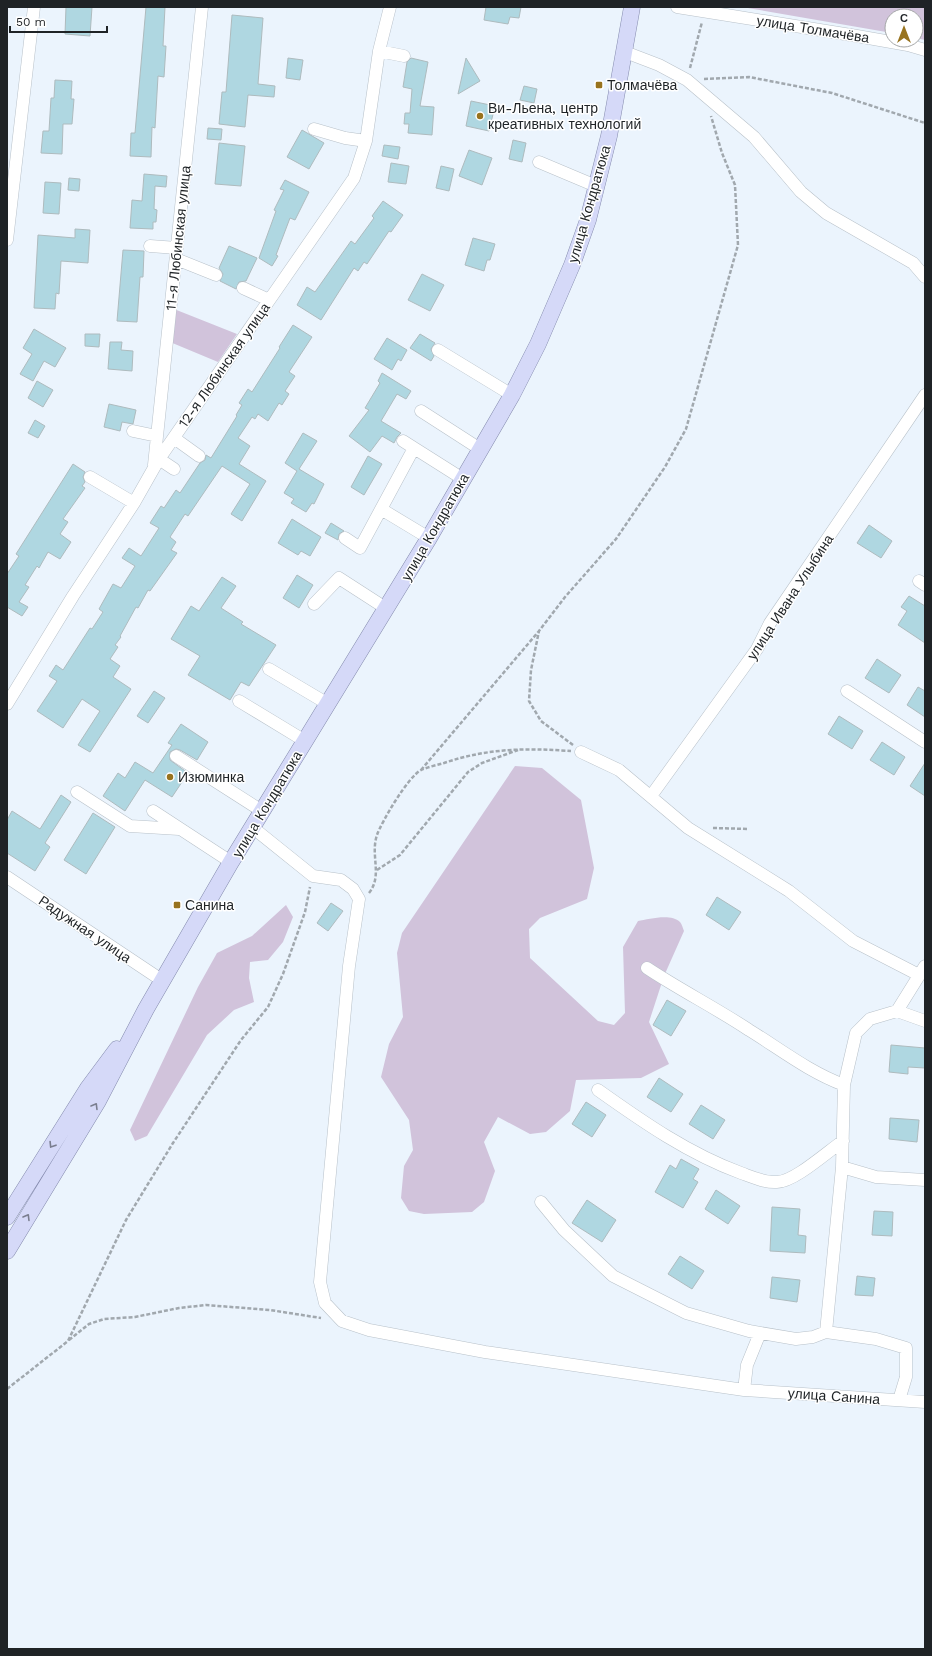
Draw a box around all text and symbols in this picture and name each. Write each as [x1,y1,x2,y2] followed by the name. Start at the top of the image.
[10,8,107,34] scale bar
[884,8,924,48] north arrow
[756,12,871,46] street label: улица Толмачёва
[900,12,908,25] text: С
[16,15,46,29] text: 50 m
[607,77,678,93] place label: Толмачёва
[594,80,604,90] marker: Толмачёва
[488,100,641,132] place label: Ви-Льена, центр креативных технологий
[475,111,485,121] marker: Ви-Льена, центр креативных технологий
[565,143,613,265] street label: улица Кондратюка
[162,164,194,311] street label: 11-я Любинская улица
[175,300,273,430] street label: 12-я Любинская улица
[398,470,472,584] street label: улица Кондратюка
[743,531,837,663] street label: улица Ивана Улыбина
[229,748,305,860] street label: улица Кондратюка
[178,769,244,785] place label: Изюминка
[165,772,175,782] marker: Изюминка
[36,892,134,966] street label: Радужная улица
[185,897,234,913] place label: Санина
[172,900,182,910] marker: Санина
[90,1103,98,1110] one-way arrow
[50,1141,57,1148] one-way arrow
[23,1214,30,1221] one-way arrow
[787,1385,881,1407] street label: улица Санина

